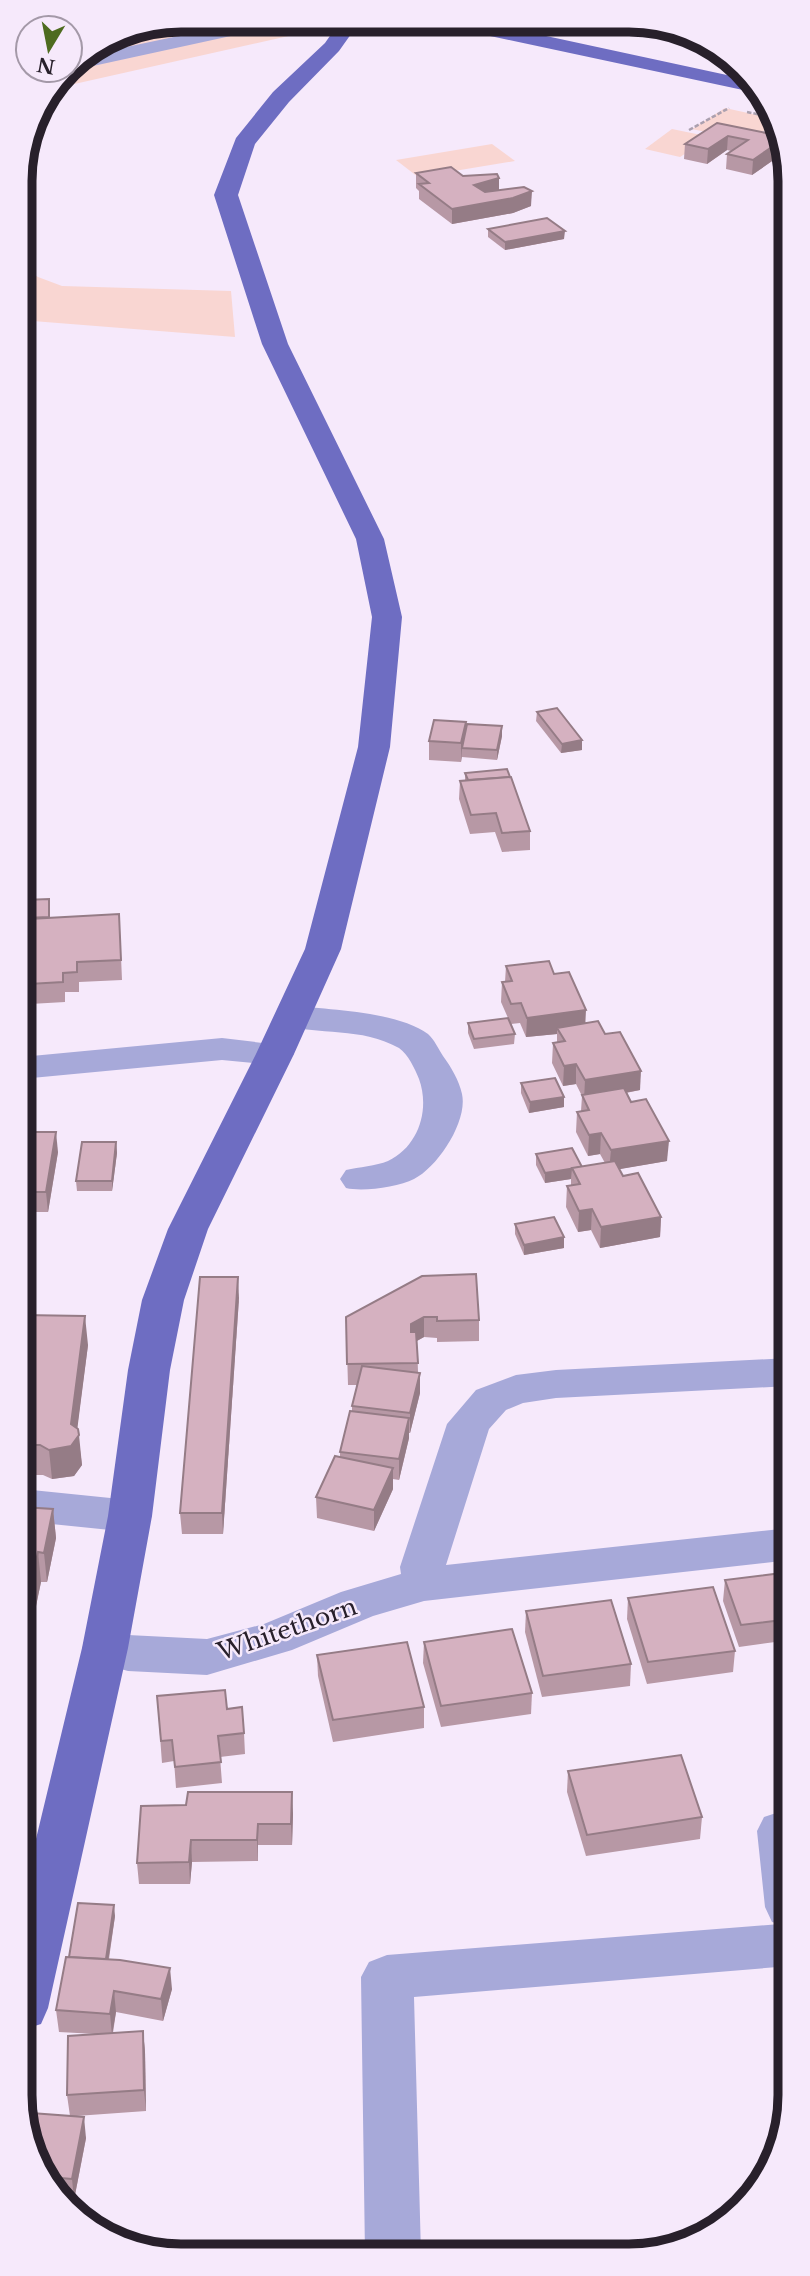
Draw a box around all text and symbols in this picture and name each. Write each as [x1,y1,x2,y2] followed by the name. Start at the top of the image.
[14,14,84,84] north arrow
[35,52,57,78] text: N
[213,1592,360,1667] street label: Whitethorn

